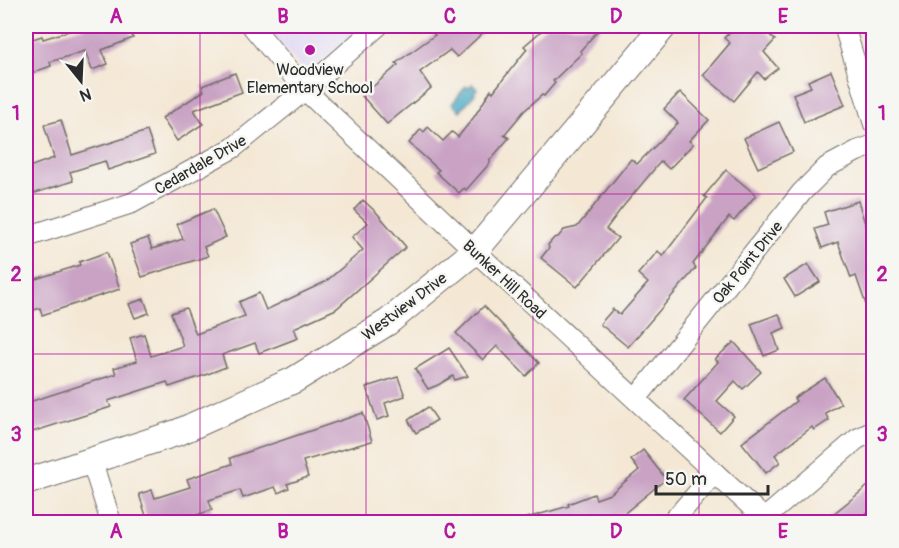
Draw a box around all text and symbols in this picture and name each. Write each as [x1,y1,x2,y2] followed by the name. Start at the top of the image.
[110,4,123,29] text: A
[277,4,289,29] text: B
[444,4,456,29] text: C
[610,4,623,29] text: D
[778,4,789,29] text: E
[303,43,317,57] marker: Woodview Elementary School
[51,51,111,111] north arrow
[247,60,373,98] place label: Woodview Elementary School
[77,83,94,106] text: N
[12,101,20,126] text: 1
[878,101,886,126] text: 1
[151,130,250,199] street label: Cedardale Drive
[708,217,787,308] street label: Oak Point Drive
[458,236,550,324] street label: Bunker Hill Road
[10,262,22,287] text: 2
[876,262,888,287] text: 2
[358,268,451,345] street label: Westview Drive
[10,422,22,447] text: 3
[876,422,888,447] text: 3
[656,458,768,496] scale bar
[665,468,707,491] text: 50 m
[110,519,123,544] text: A
[277,519,289,544] text: B
[444,519,456,544] text: C
[610,519,623,544] text: D
[778,519,789,544] text: E

